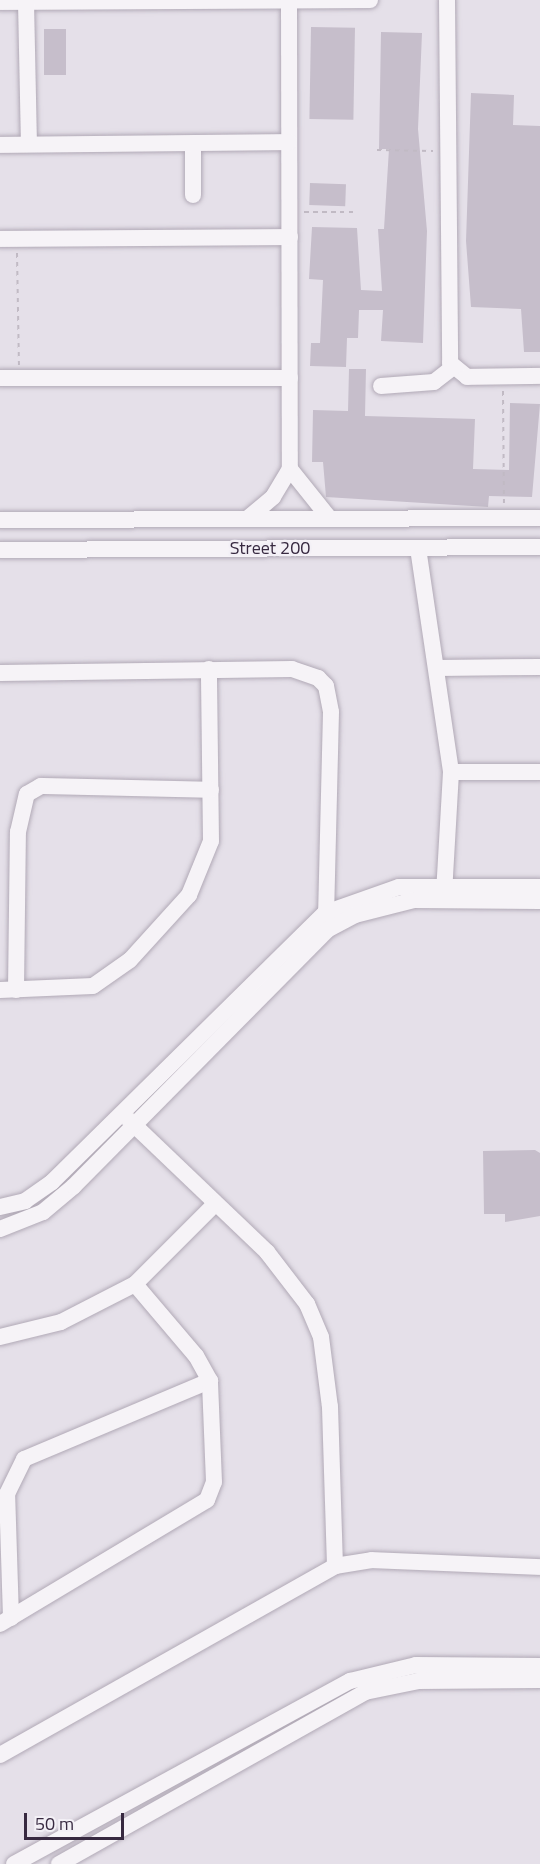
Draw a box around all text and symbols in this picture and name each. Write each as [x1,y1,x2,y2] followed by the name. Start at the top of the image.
[230,537,310,559] street label: Street 200
[27,1801,128,1839] scale bar
[35,1810,74,1837] text: 50 m

